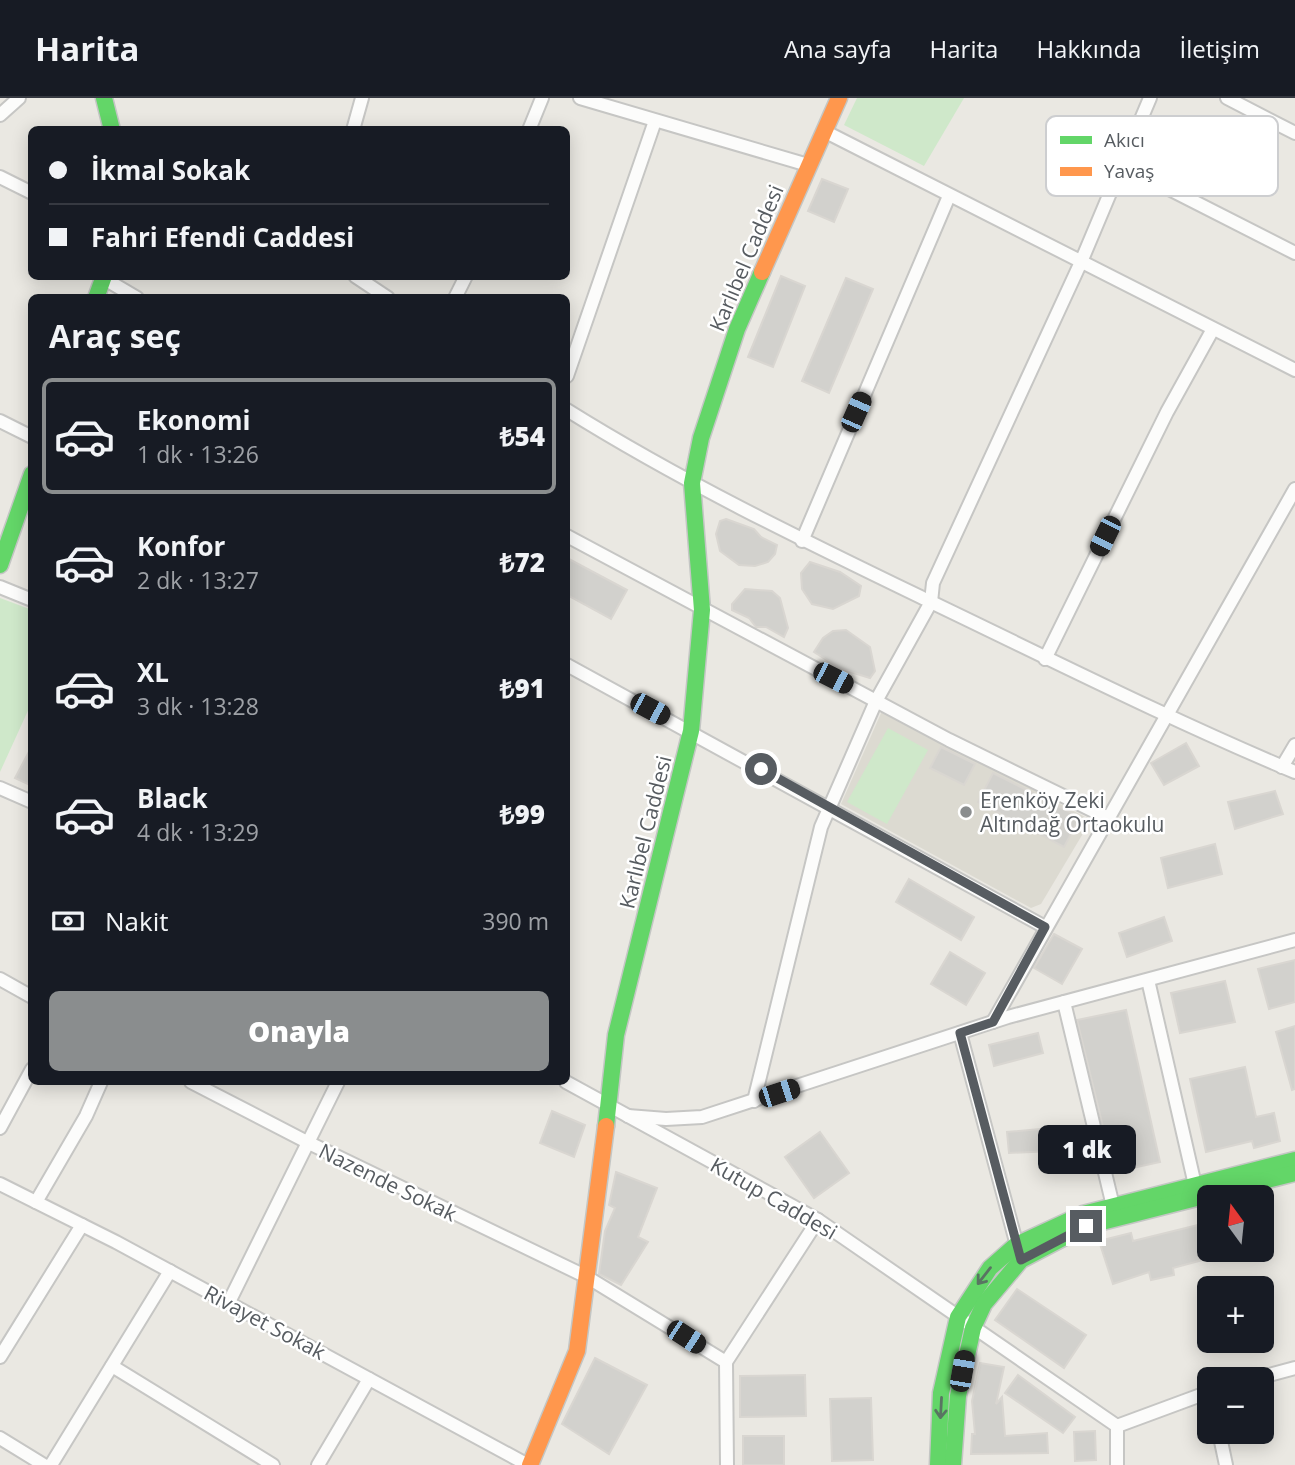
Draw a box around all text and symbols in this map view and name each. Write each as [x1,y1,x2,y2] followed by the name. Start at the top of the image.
[35,26,140,71] text: Harita
[784,32,892,65] text: Ana sayfa
[930,32,998,65] text: Harita
[1036,32,1141,65] text: Hakkında
[1179,32,1260,65] text: İletişim
[1046,116,1278,196] legend
[1104,127,1145,153] text: Akıcı
[91,152,250,188] text: İkmal Sokak
[1104,158,1154,184] text: Yavaş
[702,180,790,336] street label: Karlıbel Caddesi
[91,219,354,255] text: Fahri Efendi Caddesi
[49,314,181,357] text: Araç seç
[838,389,875,435] car
[137,402,250,438] text: Ekonomi
[53,405,116,468] icon: car
[500,418,545,454] text: ₺54
[137,438,259,470] text: 1 dk · 13:26
[1087,513,1124,559] car
[137,528,225,564] text: Konfor
[53,531,116,594] icon: car
[500,544,545,580] text: ₺72
[137,564,259,596] text: 2 dk · 13:27
[137,654,169,690] text: XL
[53,657,116,720] icon: car
[810,659,857,697] car
[500,670,545,706] text: ₺91
[137,690,259,722] text: 3 dk · 13:28
[627,690,674,728] car
[612,753,678,911] street label: Karlıbel Caddesi
[745,753,777,785] route start
[137,780,208,816] text: Black
[53,783,116,846] icon: car
[980,786,1164,838] place label: Erenköy Zeki Altındağ Ortaokulu
[500,796,545,832] text: ₺99
[958,804,974,820] marker: Erenköy Zeki Altındağ Ortaokulu
[137,816,259,848] text: 4 dk · 13:29
[49,902,87,940] icon: cash
[105,903,169,939] text: Nakit
[482,905,549,937] text: 390 m
[49,991,549,1071] button: Onayla
[756,1077,803,1109] car
[1037,1124,1135,1174] callout: 1 dk
[1062,1133,1112,1165] text: 1 dk
[314,1137,462,1227] street label: Nazende Sokak
[705,1150,843,1246] street label: Kutup Caddesi
[1197,1185,1274,1262] north arrow
[1197,1185,1274,1444] map controls
[1070,1210,1102,1242] route end
[976,1267,991,1285] one-way arrow
[1197,1276,1274,1353] button: +
[199,1278,331,1366] street label: Rivayet Sokak
[663,1317,710,1357] car
[949,1348,976,1394] car
[1197,1367,1274,1444] button: −
[934,1396,947,1419] one-way arrow

